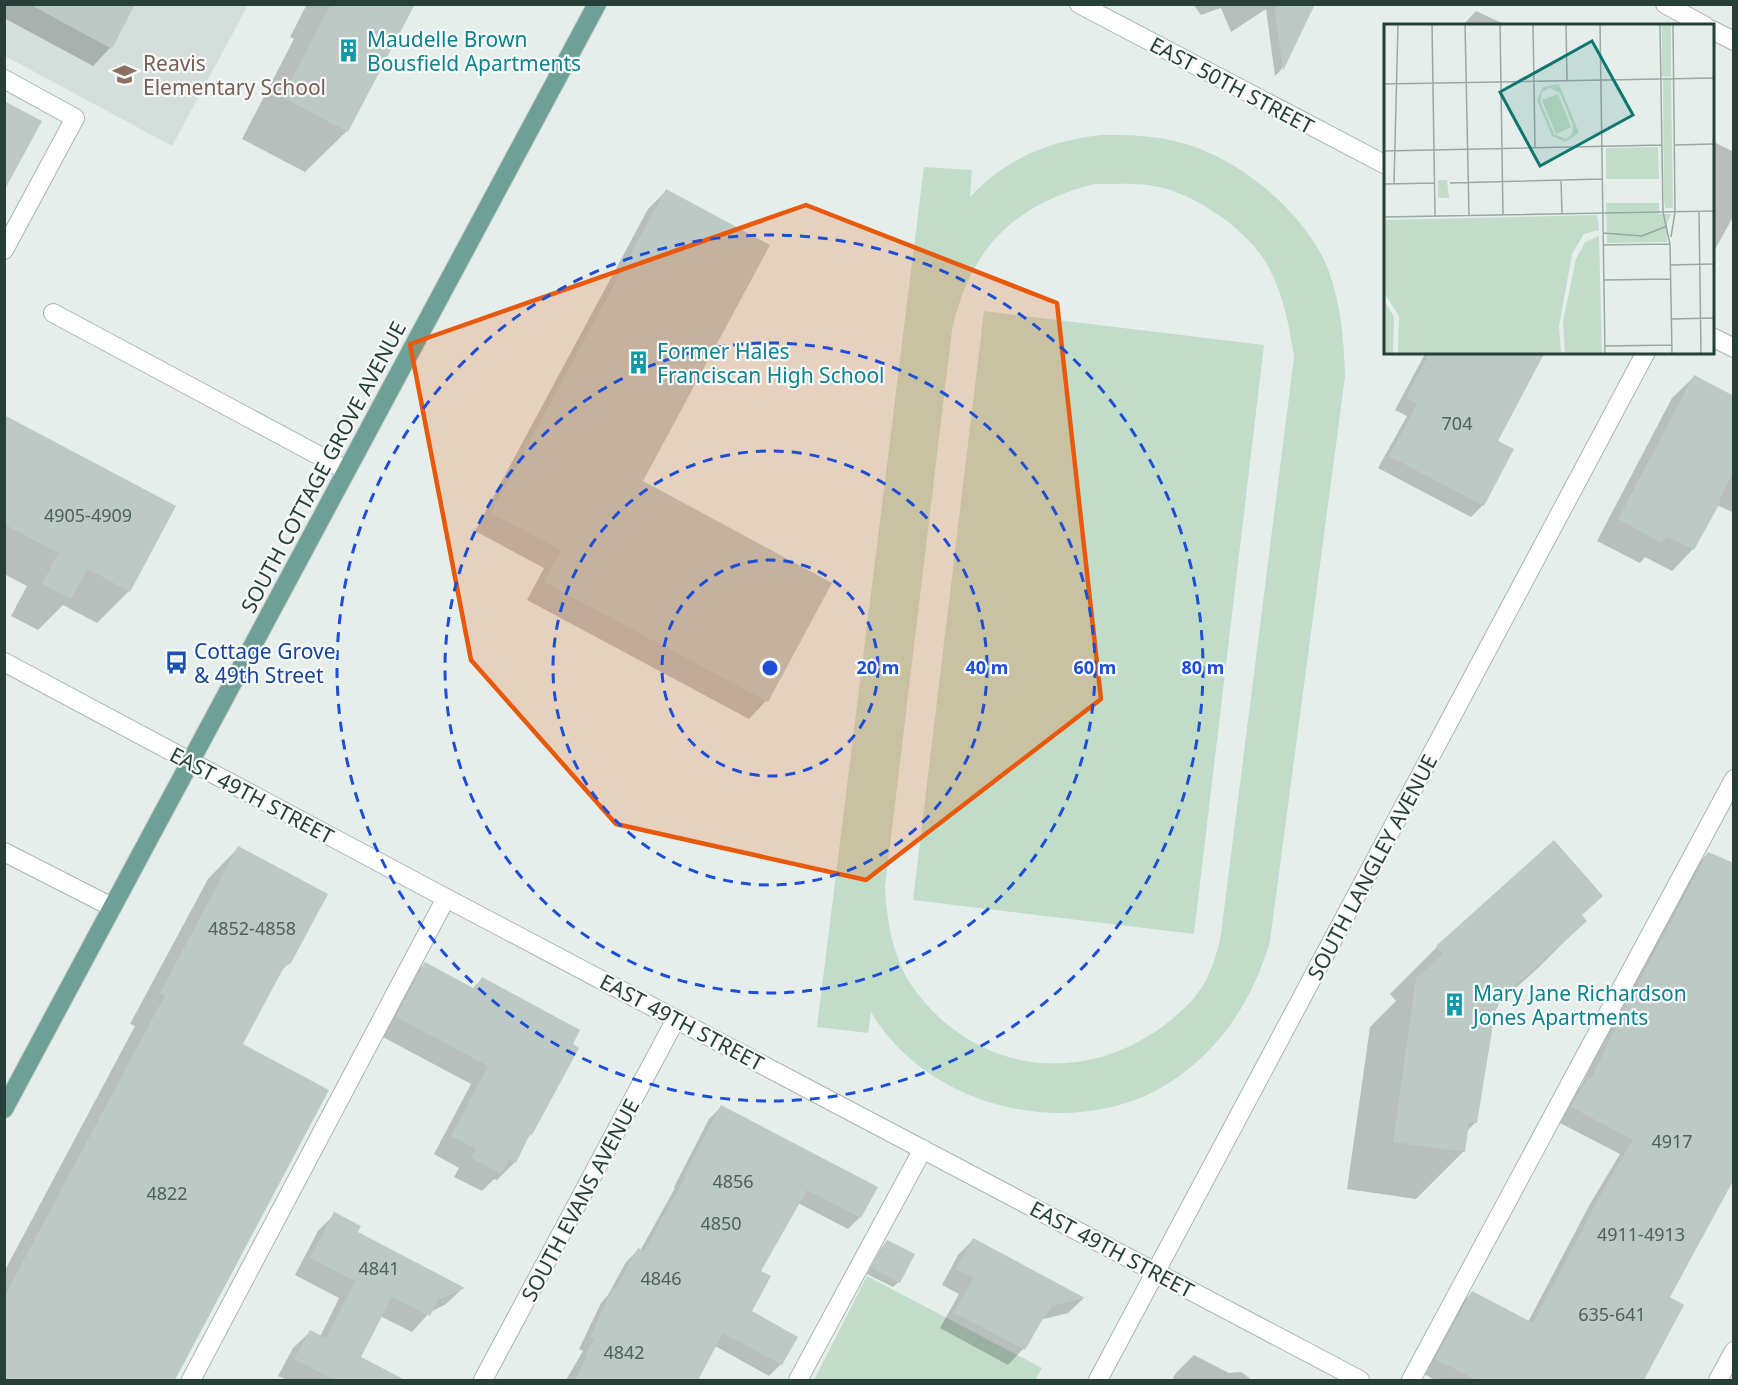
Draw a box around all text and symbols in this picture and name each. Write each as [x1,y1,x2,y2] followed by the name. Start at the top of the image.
[1384,24,1714,354] inset map
[367,25,581,77] place label: Maudelle Brown Bousfield Apartments
[1145,30,1319,140] street label: EAST 50TH STREET
[336,38,362,64] building icon: Maudelle Brown Bousfield Apartments
[143,49,326,101] place label: Reavis Elementary School
[112,62,138,88] school or university icon: Reavis Elementary School
[234,316,412,618] street label: SOUTH COTTAGE GROVE AVENUE
[657,337,885,389] place label: Former Hales Franciscan High School
[626,350,652,376] building icon: Former Hales Franciscan High School
[1442,411,1472,435] house number: 704
[44,503,132,527] house number: 4905-4909
[194,637,335,689] place label: Cottage Grove & 49th Street
[163,650,189,676] bus stop icon: Cottage Grove & 49th Street
[857,655,899,679] text: 20 m
[966,655,1008,679] text: 40 m
[1074,655,1116,679] text: 60 m
[1182,655,1224,679] text: 80 m
[760,658,780,678] centre of rings
[165,740,339,850] street label: EAST 49TH STREET
[1301,749,1443,985] street label: SOUTH LANGLEY AVENUE
[208,916,296,940] house number: 4852-4858
[595,967,769,1077] street label: EAST 49TH STREET
[1471,979,1687,1031] place label: Mary Jane Richardson Jones Apartments
[1442,992,1468,1018] building icon: Mary Jane Richardson Jones Apartments
[515,1094,645,1306] street label: SOUTH EVANS AVENUE
[1651,1129,1693,1153] house number: 4917
[712,1169,754,1193] house number: 4856
[146,1181,188,1205] house number: 4822
[1025,1194,1199,1304] street label: EAST 49TH STREET
[700,1211,742,1235] house number: 4850
[1597,1222,1685,1246] house number: 4911-4913
[358,1256,400,1280] house number: 4841
[640,1266,682,1290] house number: 4846
[1578,1302,1646,1326] house number: 635-641
[603,1340,645,1364] house number: 4842

